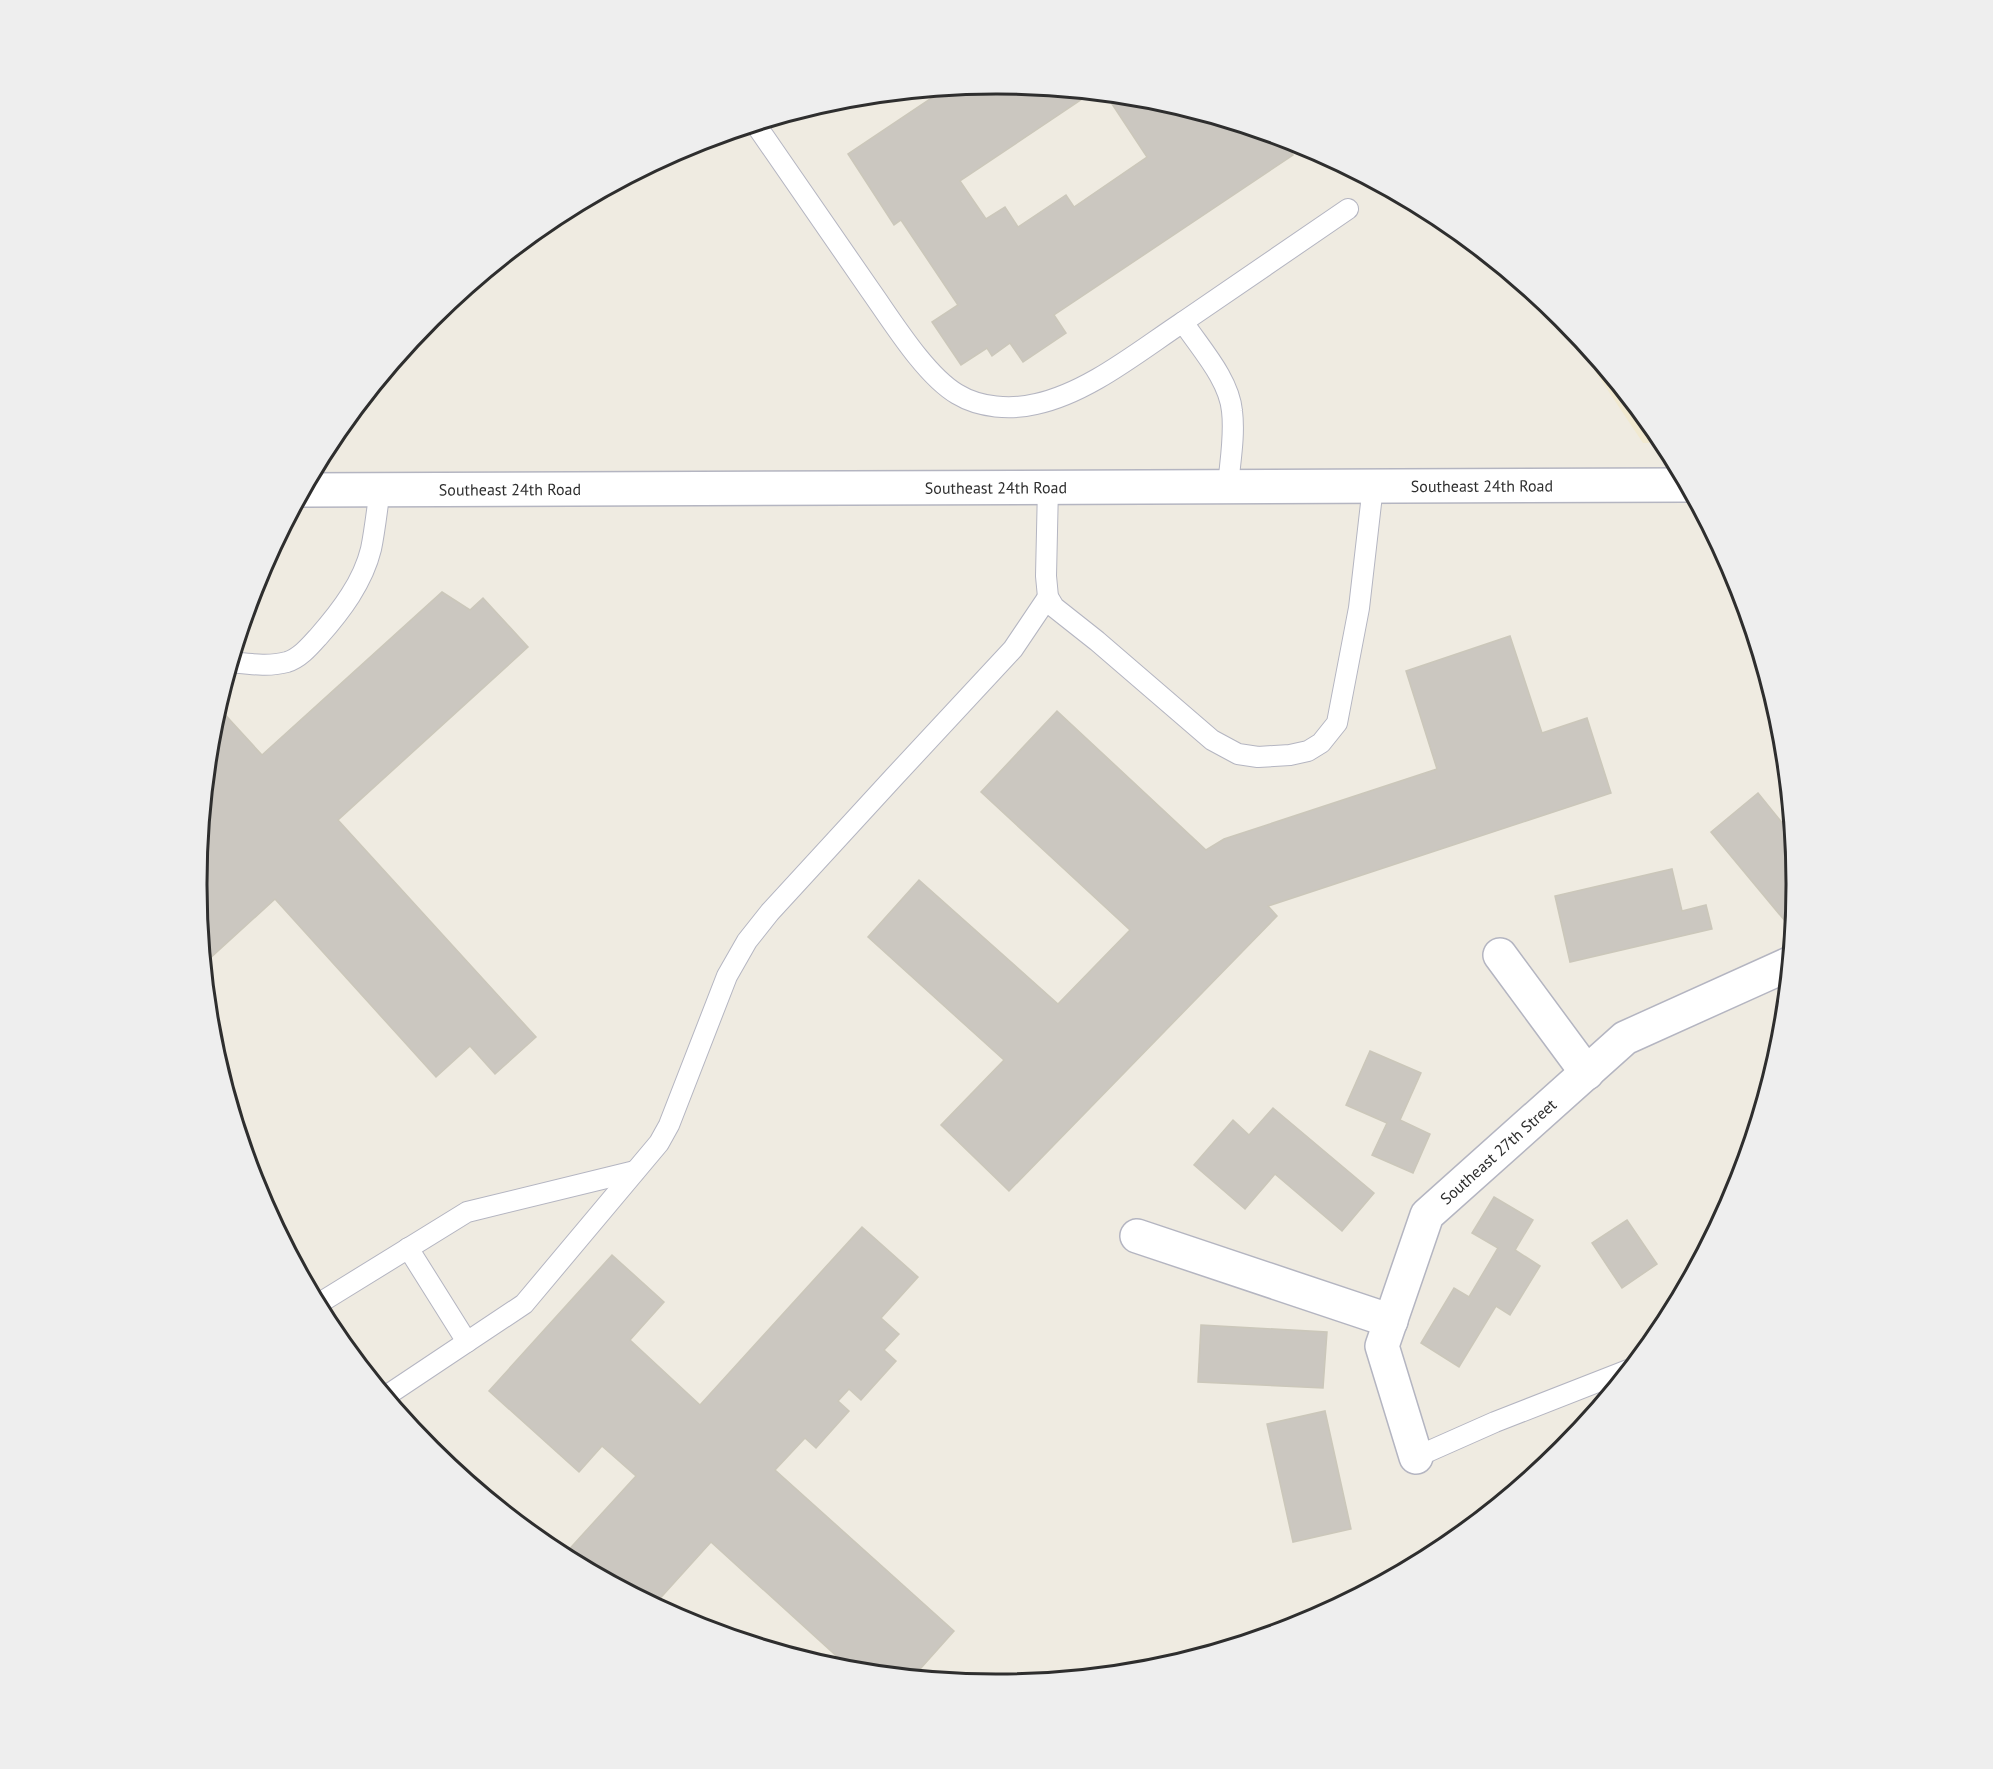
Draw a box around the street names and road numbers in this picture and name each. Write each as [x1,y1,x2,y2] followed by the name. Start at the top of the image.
[1411,475,1553,496] street label: Southeast 24th Road
[925,477,1067,498] street label: Southeast 24th Road
[439,479,581,500] street label: Southeast 24th Road
[1436,1094,1561,1209] street label: Southeast 27th Street

